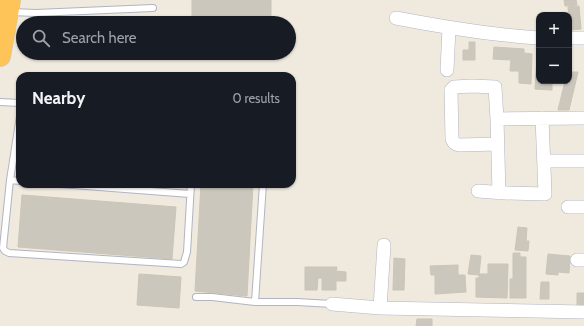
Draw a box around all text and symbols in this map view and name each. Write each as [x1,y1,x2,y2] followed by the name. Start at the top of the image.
[536,12,572,84] map controls
[536,12,572,48] button: +
[16,16,296,60] search box
[30,27,52,49] icon: search
[62,29,137,47] text: Search here
[536,48,572,84] button: −
[32,88,85,108] text: Nearby
[232,90,280,106] text: 0 results

